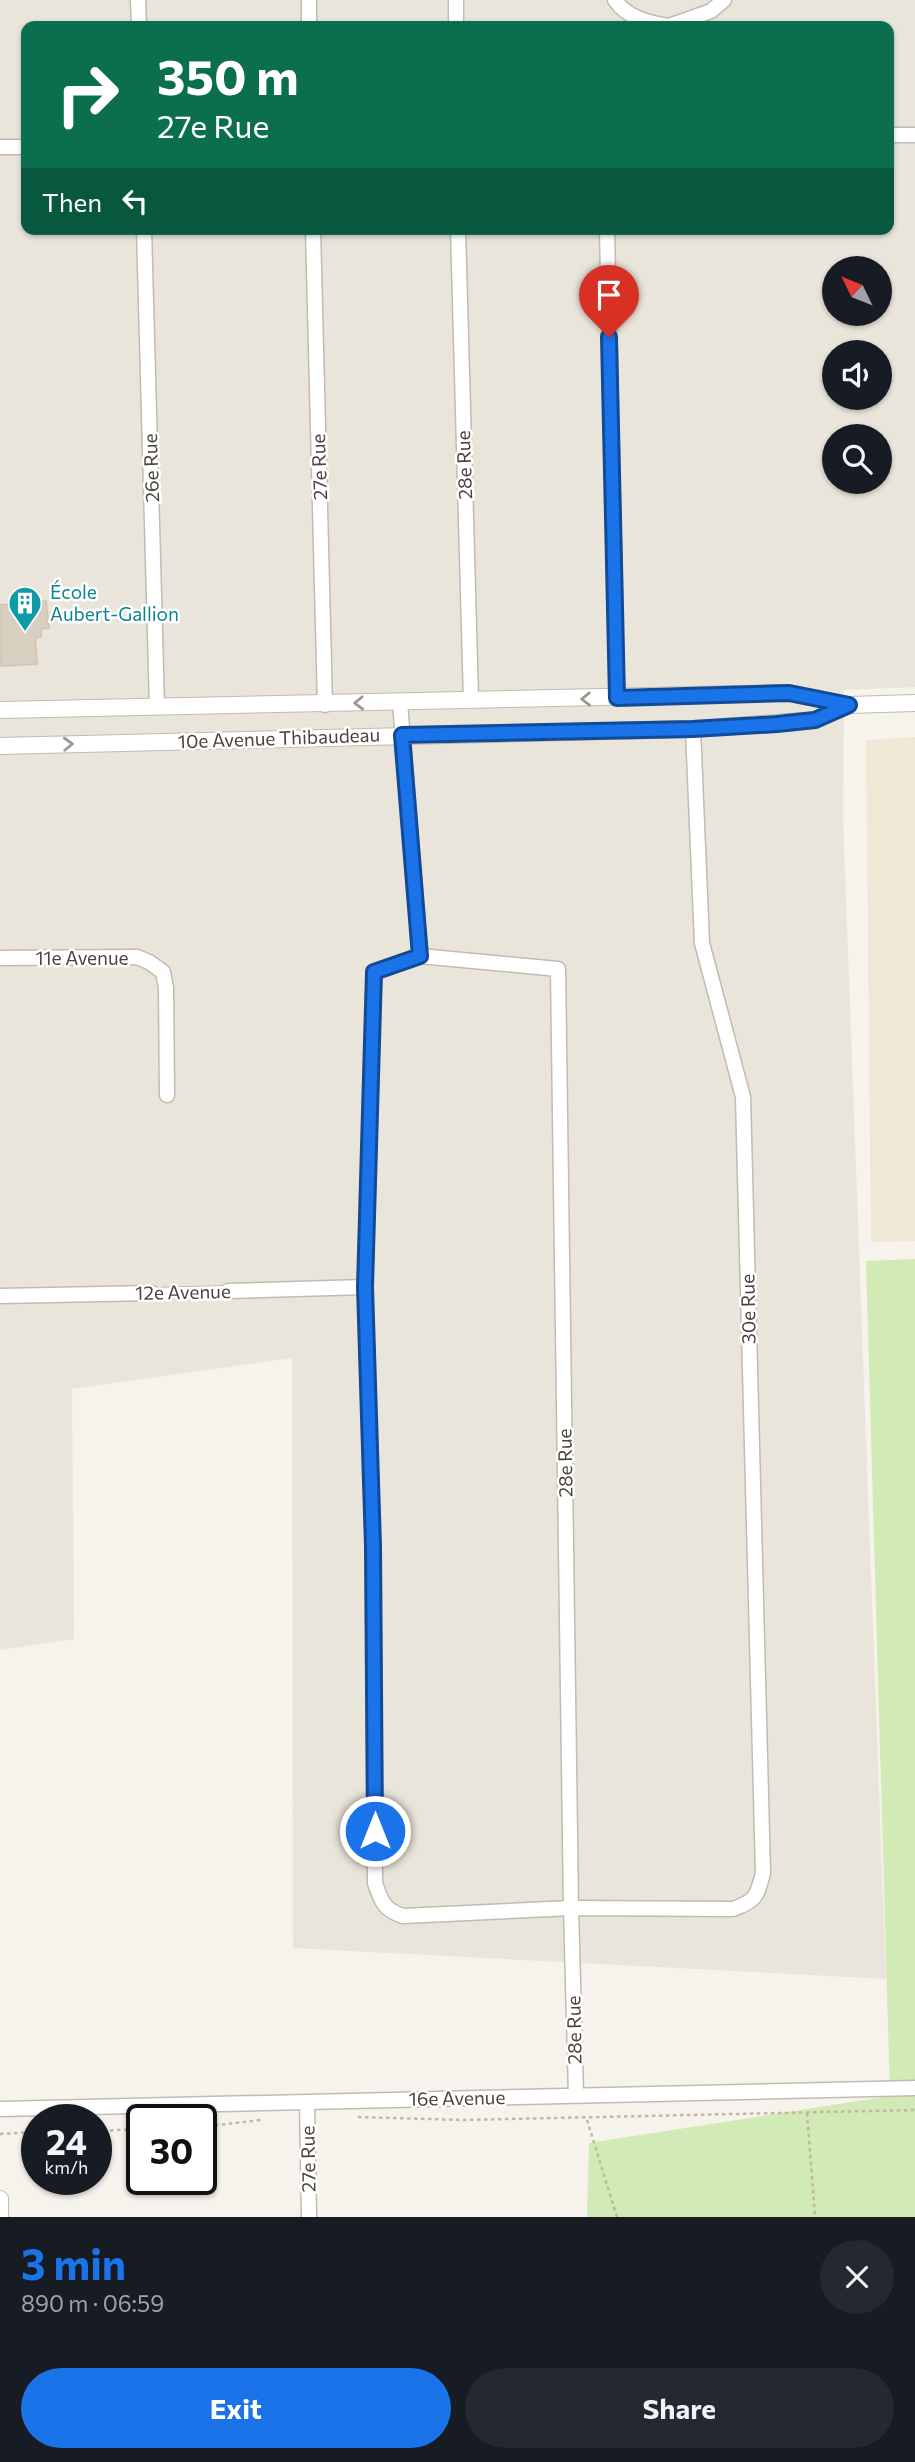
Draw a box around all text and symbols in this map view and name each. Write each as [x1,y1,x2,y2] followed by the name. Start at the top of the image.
[157,45,299,105] text: 350 m
[42,49,133,140] icon: right
[157,105,269,145] text: 27e Rue
[116,182,154,220] icon: left
[42,186,102,217] text: Then
[822,256,892,326] north arrow
[822,256,892,494] map controls
[579,265,639,337] pin
[590,276,628,314] icon: arrive
[822,340,892,410] button: sound
[822,424,892,494] button: search
[451,430,476,500] street label: 28e Rue
[138,433,163,503] street label: 26e Rue
[306,433,331,501] street label: 27e Rue
[50,580,179,625] place label: École Aubert-Gallion
[6,584,44,633] building icon: École Aubert-Gallion
[581,691,592,706] one-way arrow
[353,696,364,711] one-way arrow
[177,722,381,753] street label: 10e Avenue Thibaudeau
[63,737,74,752] one-way arrow
[35,946,129,969] street label: 11e Avenue
[735,1274,760,1344] street label: 30e Rue
[135,1279,231,1304] street label: 12e Avenue
[552,1428,577,1498] street label: 28e Rue
[338,1794,412,1868] position arrow
[561,1995,586,2065] street label: 28e Rue
[408,2085,506,2110] street label: 16e Avenue
[126,2104,217,2195] speed limit sign: 30
[46,2119,87,2162] text: 24
[295,2125,320,2193] street label: 27e Rue
[45,2156,88,2178] text: km/h
[21,2237,126,2289] text: 3 min
[820,2240,894,2314] button: close
[21,2289,164,2317] text: 890 m · 06:59
[21,2368,451,2448] button: Exit
[465,2368,894,2448] button: Share

